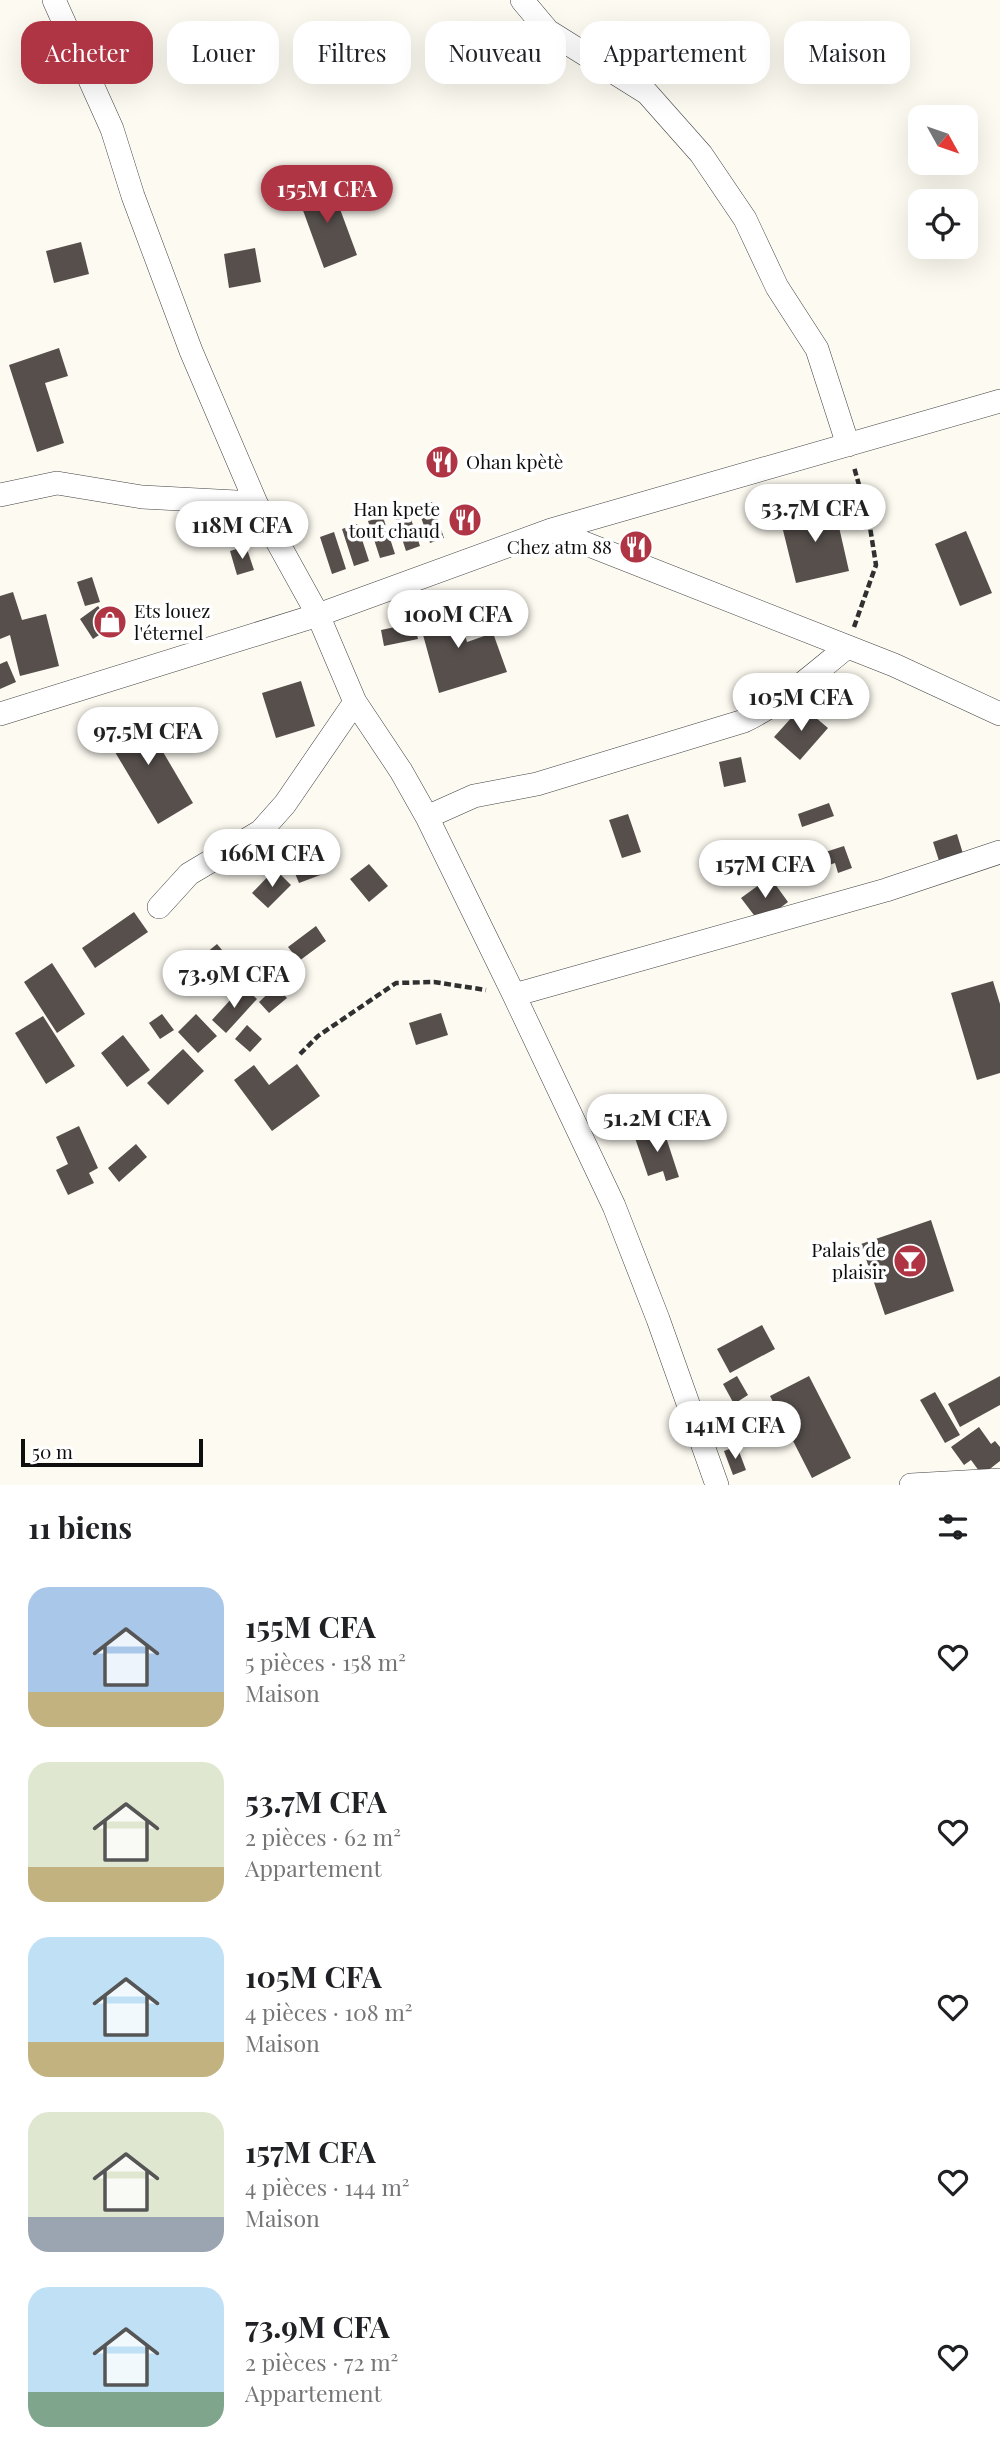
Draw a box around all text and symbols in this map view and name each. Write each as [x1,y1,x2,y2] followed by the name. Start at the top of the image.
[21,21,153,84] chip: Acheter
[167,21,279,84] chip: Louer
[293,21,411,84] chip: Filtres
[425,21,566,84] chip: Nouveau
[580,21,770,84] chip: Appartement
[784,21,910,84] chip: Maison
[908,105,978,175] north arrow
[908,105,978,259] map controls
[255,166,399,225] pin: 155M CFA
[277,172,377,203] text: 155M CFA
[908,189,978,259] button: locate
[423,443,461,481] restaurant icon: Ohan kpètè
[466,448,563,474] place label: Ohan kpètè
[735,484,895,544] pin: 53.7M CFA
[761,491,869,522] text: 53.7M CFA
[349,495,440,543] place label: Han kpete tout chaud
[446,501,484,539] restaurant icon: Han kpete tout chaud
[170,502,314,561] pin: 118M CFA
[191,508,293,539] text: 118M CFA
[617,528,655,566] restaurant icon: Chez atm 88
[507,533,612,559] place label: Chez atm 88
[386,590,530,650] pin: 100M CFA
[134,597,210,645] place label: Ets louez l'éternel
[403,597,513,628] text: 100M CFA
[91,603,129,641] shop icon: Ets louez l'éternel
[729,674,873,733] pin: 105M CFA
[749,680,853,711] text: 105M CFA
[68,708,228,767] pin: 97.5M CFA
[93,714,203,745] text: 97.5M CFA
[200,830,344,889] pin: 166M CFA
[219,836,325,867] text: 166M CFA
[693,841,837,900] pin: 157M CFA
[715,847,815,878] text: 157M CFA
[154,950,314,1010] pin: 73.9M CFA
[178,957,290,988] text: 73.9M CFA
[577,1094,737,1154] pin: 51.2M CFA
[603,1101,711,1132] text: 51.2M CFA
[811,1236,887,1284] place label: Palais de plaisir
[891,1242,929,1280] bar icon: Palais de plaisir
[663,1402,807,1461] pin: 141M CFA
[685,1408,785,1439] text: 141M CFA
[21,1436,203,1468] scale bar
[32,1438,73,1464] text: 50 m
[28,1507,132,1547] text: 11 biens
[934,1508,972,1546] icon: filters
[245,1606,376,1646] text: 155M CFA
[84,1615,168,1699] icon: home
[934,1638,972,1676] icon: heart
[245,1646,406,1677] text: 5 pièces · 158 m²
[245,1677,320,1708] text: Maison
[245,1781,387,1821] text: 53.7M CFA
[84,1790,168,1874] icon: home
[934,1813,972,1851] icon: heart
[245,1821,401,1852] text: 2 pièces · 62 m²
[245,1852,382,1883] text: Appartement
[245,1956,382,1996] text: 105M CFA
[84,1965,168,2049] icon: home
[934,1988,972,2026] icon: heart
[245,1996,413,2027] text: 4 pièces · 108 m²
[245,2027,320,2058] text: Maison
[245,2131,376,2171] text: 157M CFA
[84,2140,168,2224] icon: home
[934,2163,972,2201] icon: heart
[245,2171,410,2202] text: 4 pièces · 144 m²
[245,2202,320,2233] text: Maison
[245,2306,390,2346] text: 73.9M CFA
[84,2315,168,2399] icon: home
[934,2338,972,2376] icon: heart
[245,2346,398,2377] text: 2 pièces · 72 m²
[245,2377,382,2408] text: Appartement

